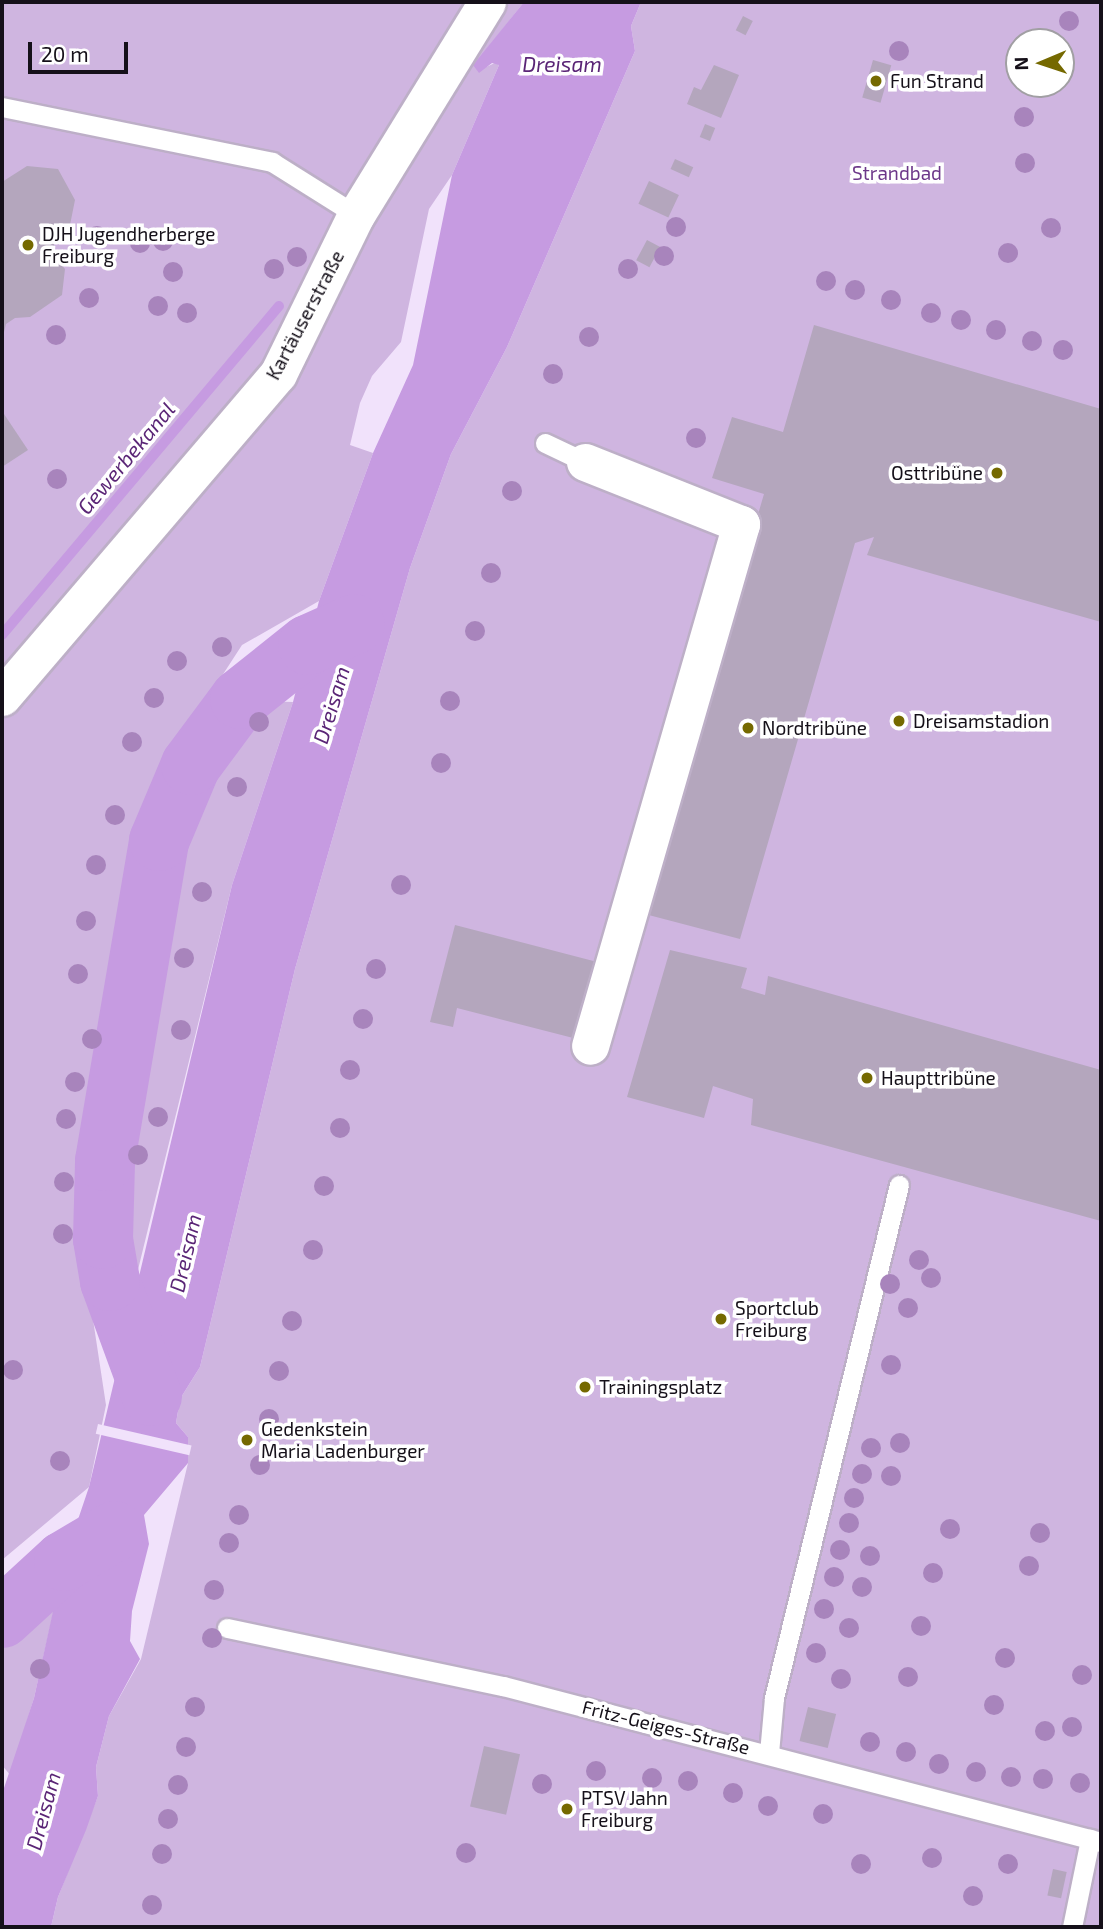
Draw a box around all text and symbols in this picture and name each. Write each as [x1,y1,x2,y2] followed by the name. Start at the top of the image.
[32,28,131,72] scale bar
[1005,28,1075,98] north arrow
[41,41,89,66] text: 20 m
[522,51,602,77] water label: Dreisam
[1009,56,1032,71] text: N
[890,70,984,92] place label: Fun Strand
[868,73,884,89] marker: Fun Strand
[852,162,942,184] park label: Strandbad
[42,223,216,267] place label: DJH Jugendherberge Freiburg
[20,237,36,253] marker: DJH Jugendherberge Freiburg
[261,246,349,384] street label: Kartäuserstraße
[72,397,180,519] water label: Gewerbekanal
[891,462,983,484] place label: Osttribüne
[989,465,1005,481] marker: Osttribüne
[307,663,355,747] water label: Dreisam
[913,710,1049,732] place label: Dreisamstadion
[891,713,907,729] marker: Dreisamstadion
[762,717,867,739] place label: Nordtribüne
[740,720,756,736] marker: Nordtribüne
[881,1067,996,1089] place label: Haupttribüne
[859,1070,875,1086] marker: Haupttribüne
[164,1211,206,1295] water label: Dreisam
[735,1297,819,1341] place label: Sportclub Freiburg
[713,1311,729,1327] marker: Sportclub Freiburg
[599,1376,722,1398] place label: Trainingsplatz
[577,1379,593,1395] marker: Trainingsplatz
[261,1418,425,1462] place label: Gedenkstein Maria Ladenburger
[239,1432,255,1448] marker: Gedenkstein Maria Ladenburger
[580,1695,752,1759] street label: Fritz-Geiges-Straße
[21,1769,65,1853] water label: Dreisam
[581,1787,669,1831] place label: PTSV Jahn Freiburg
[559,1801,575,1817] marker: PTSV Jahn Freiburg

